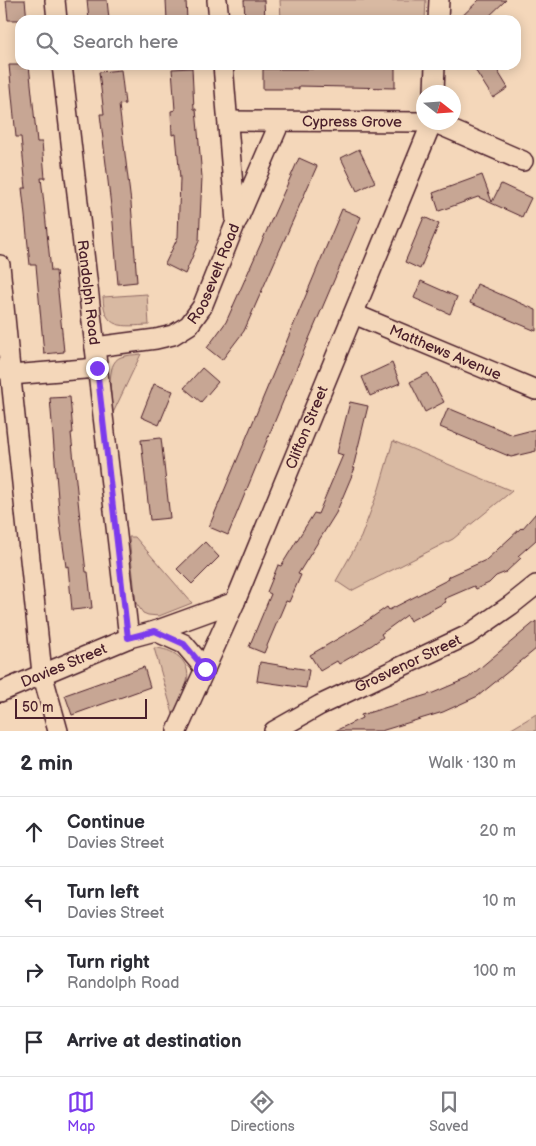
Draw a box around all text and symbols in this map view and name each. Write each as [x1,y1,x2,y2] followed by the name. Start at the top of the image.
[15,15,521,70] search box
[33,29,61,57] icon: search
[73,31,178,54] text: Search here
[416,85,461,130] north arrow
[302,112,402,132] street label: Cypress Grove
[183,221,244,328] street label: Roosevelt Road
[73,239,104,346] street label: Randolph Road
[386,321,504,385] street label: Matthews Avenue
[86,357,109,380] route end
[281,383,333,472] street label: Clifton Street
[352,630,465,697] street label: Grosvenor Street
[18,639,110,692] street label: Davies Street
[194,658,217,681] route start
[15,696,148,719] scale bar
[22,699,54,716] text: 50 m
[20,751,73,776] text: 2 min
[428,754,516,773] text: Walk · 130 m
[67,811,145,834] text: Continue
[20,818,48,846] icon: ahead
[480,822,516,841] text: 20 m
[67,834,164,853] text: Davies Street
[67,881,139,904] text: Turn left
[20,888,48,916] icon: left
[483,892,516,911] text: 10 m
[67,904,164,923] text: Davies Street
[67,951,150,974] text: Turn right
[20,958,48,986] icon: right
[473,962,516,981] text: 100 m
[67,974,179,993] text: Randolph Road
[20,1028,48,1056] icon: arrive
[67,1030,242,1053] text: Arrive at destination
[67,1088,96,1135] tab: Map
[230,1088,295,1135] tab: Directions
[429,1088,469,1135] tab: Saved

